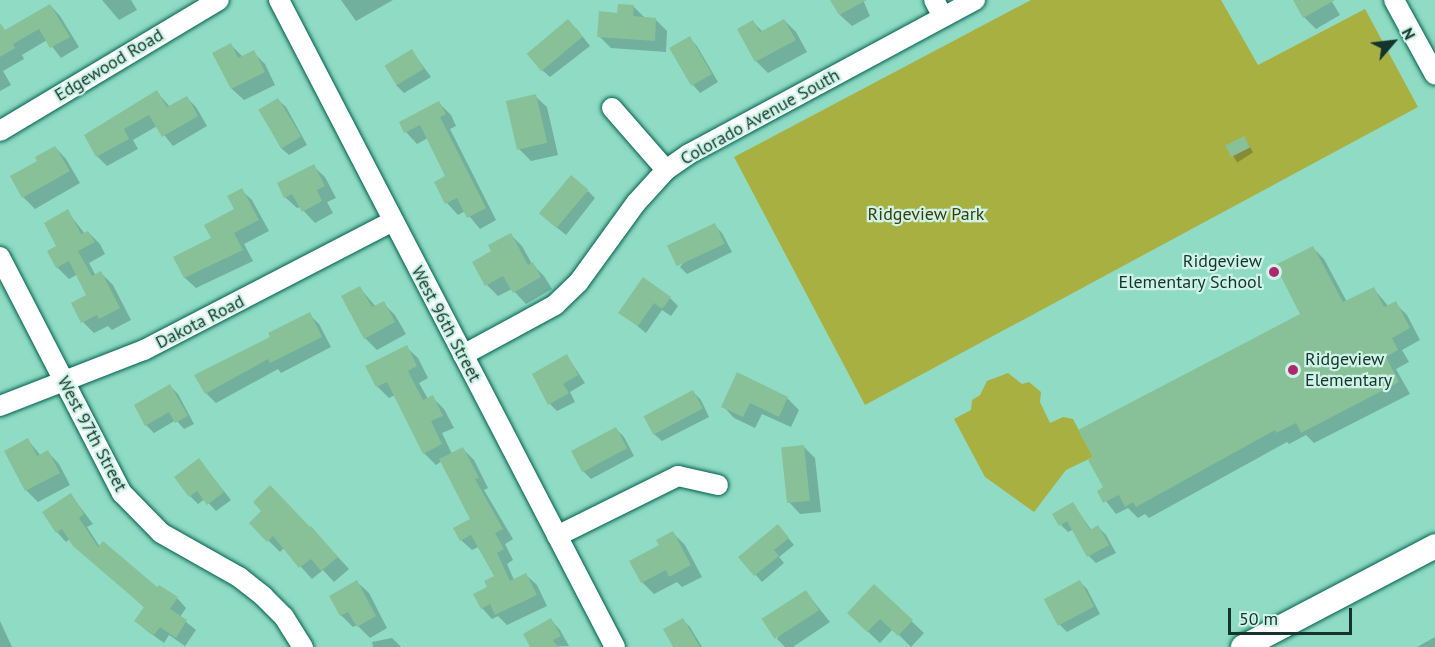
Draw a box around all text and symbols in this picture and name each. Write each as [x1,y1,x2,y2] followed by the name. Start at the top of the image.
[1363,12,1423,72] north arrow
[51,24,167,106] street label: Edgewood Road
[1398,24,1420,43] text: N
[676,64,844,170] street label: Colorado Avenue South
[867,203,985,225] park label: Ridgeview Park
[1118,251,1262,294] place label: Ridgeview Elementary School
[406,262,486,386] street label: West 96th Street
[1267,265,1281,279] marker: Ridgeview Elementary School
[152,290,248,354] street label: Dakota Road
[1305,349,1392,392] place label: Ridgeview Elementary
[1286,363,1300,377] marker: Ridgeview Elementary
[52,373,132,495] street label: West 97th Street
[1231,596,1356,634] scale bar
[1239,607,1278,630] text: 50 m

